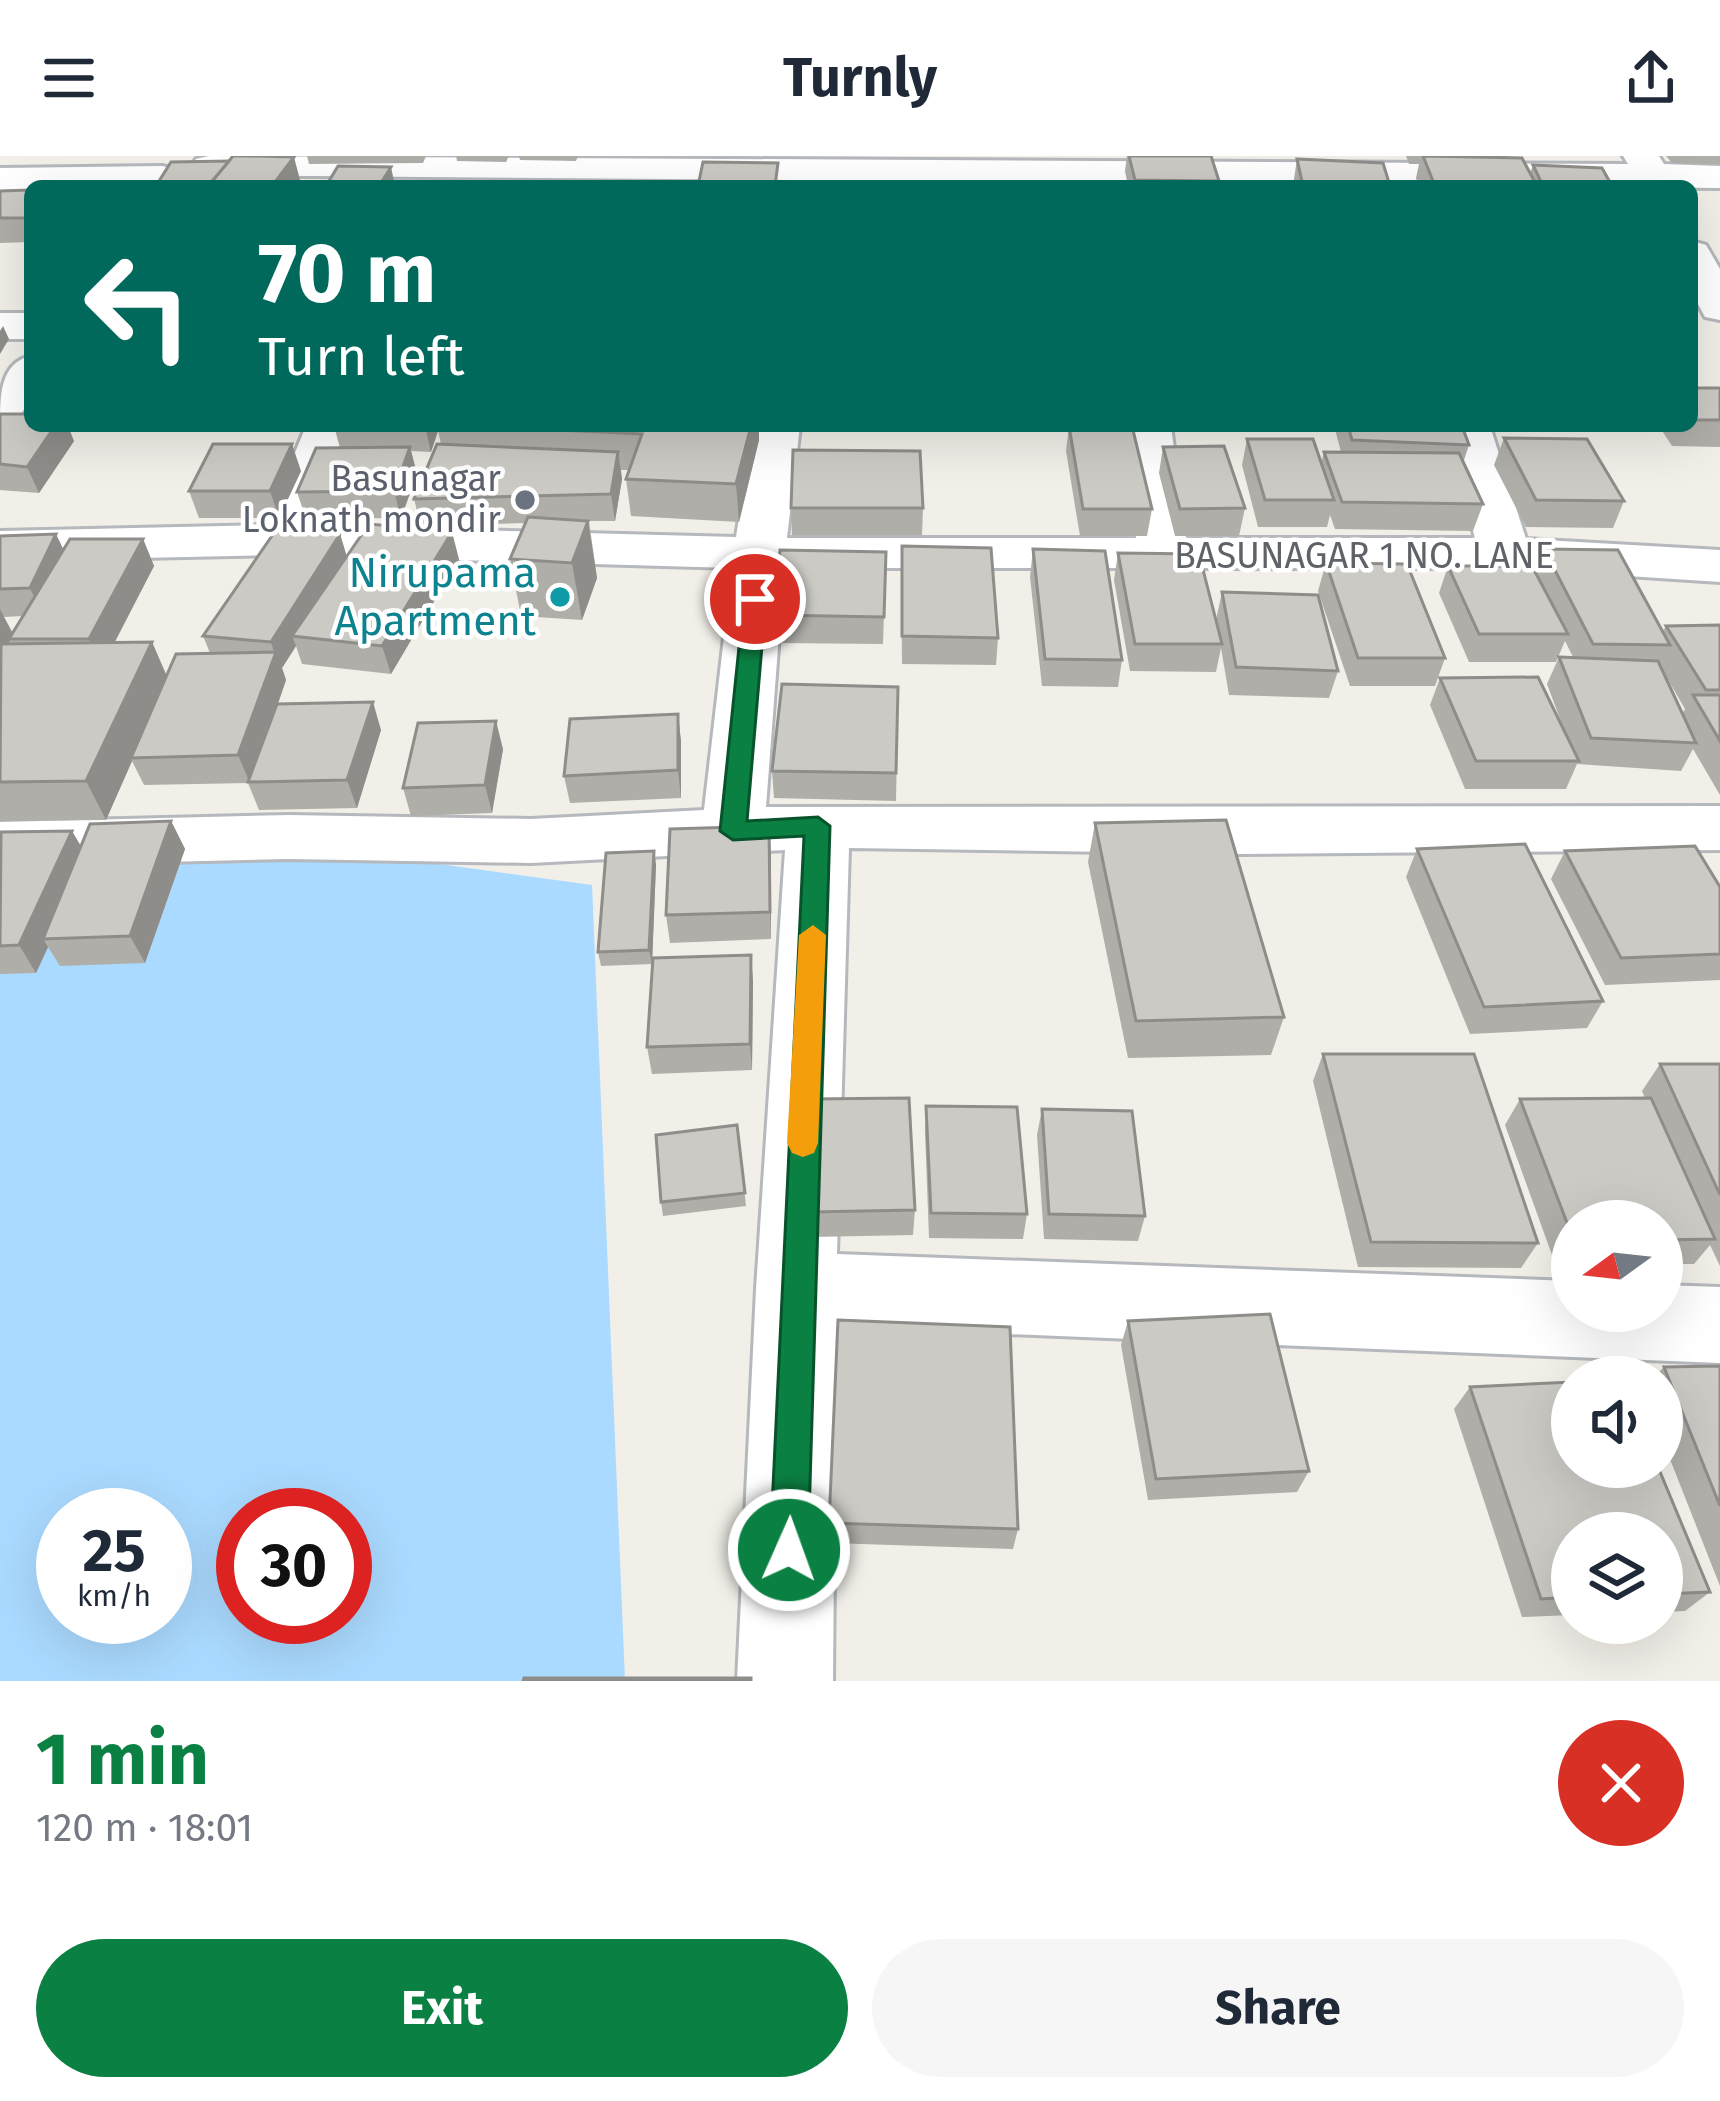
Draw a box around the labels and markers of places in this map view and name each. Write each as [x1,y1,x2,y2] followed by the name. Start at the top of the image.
[242,457,501,542] place label: Basunagar Loknath mondir
[512,487,538,513] marker: Basunagar Loknath mondir
[335,548,537,646] place label: Nirupama Apartment
[704,548,806,650] pin
[547,584,573,610] marker: Nirupama Apartment

